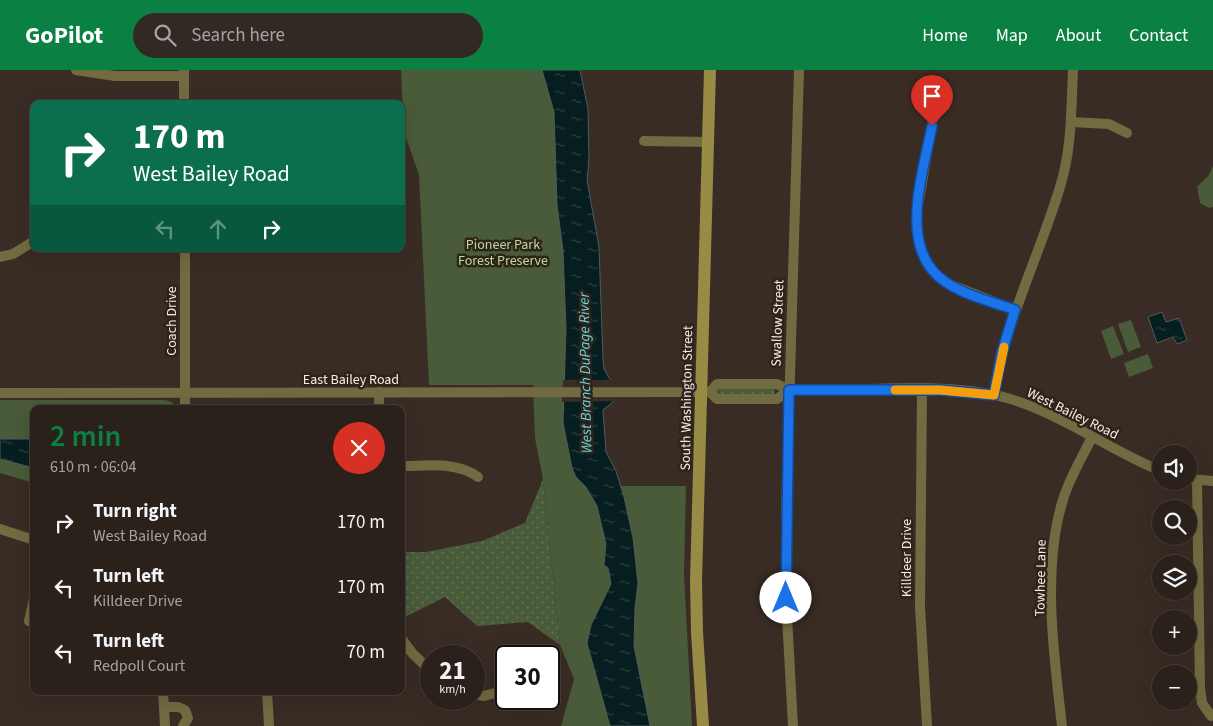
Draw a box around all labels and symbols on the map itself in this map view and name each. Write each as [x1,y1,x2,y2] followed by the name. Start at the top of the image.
[911,75,953,126] pin
[458,235,548,271] park label: Pioneer Park Forest Preserve
[766,279,790,367] street label: Swallow Street
[162,286,182,356] street label: Coach Drive
[574,291,597,454] water label: West Branch DuPage River
[676,325,698,471] street label: South Washington Street
[303,370,399,390] street label: East Bailey Road
[1023,383,1122,445] street label: West Bailey Road
[897,519,917,597] street label: Killdeer Drive
[1030,539,1052,617] street label: Towhee Lane
[759,571,811,623] position arrow
[495,645,560,710] speed limit sign: 30

